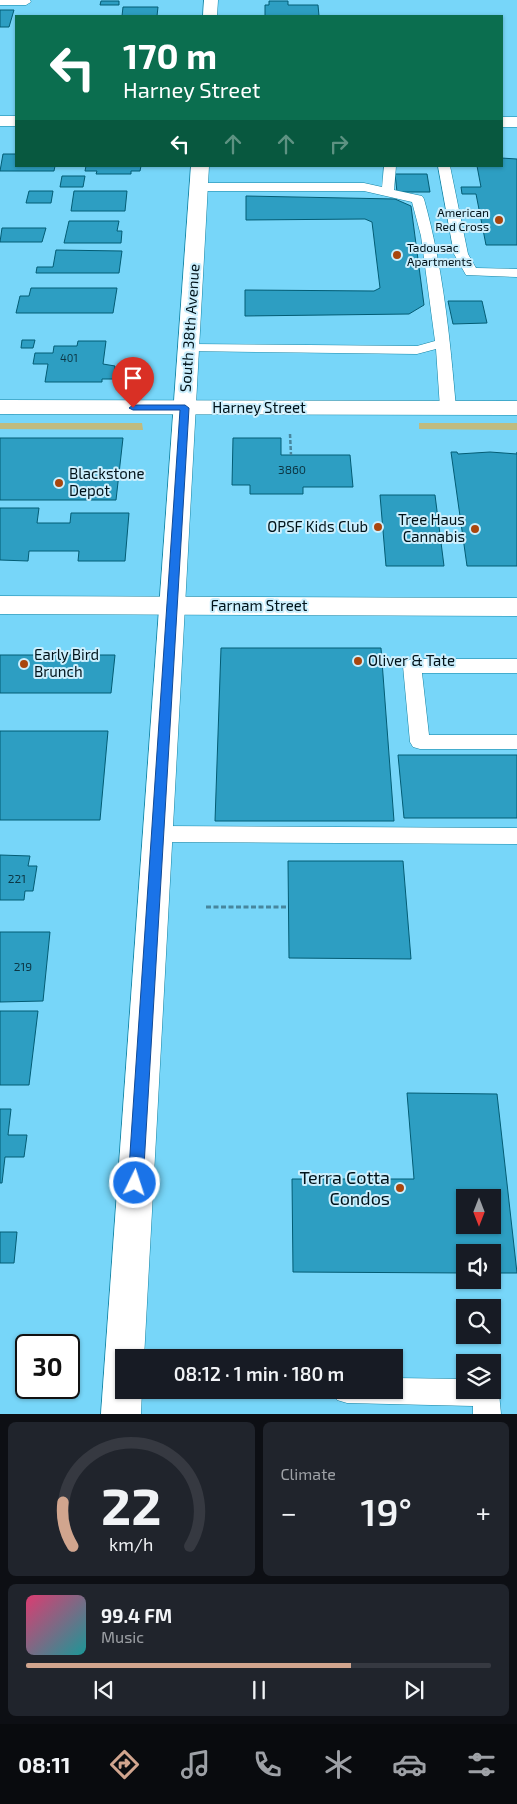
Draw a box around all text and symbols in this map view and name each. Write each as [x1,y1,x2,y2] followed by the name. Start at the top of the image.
[123,34,217,76] text: 170 m
[40,35,105,100] icon: left
[123,76,260,102] text: Harney Street
[166,130,194,158] icon: left
[219,130,247,158] icon: ahead
[272,130,300,158] icon: ahead
[325,130,353,158] icon: right
[435,205,489,233] place label: American Red Cross
[493,214,505,226] marker: American Red Cross
[407,240,472,268] place label: Tadousac Apartments
[391,249,403,261] marker: Tadousac Apartments
[176,263,202,393] street label: South 38th Avenue
[60,351,78,364] house number: 401
[112,357,154,408] pin
[119,364,147,392] icon: arrive
[212,398,306,416] street label: Harney Street
[278,462,306,476] house number: 3860
[69,464,145,499] place label: Blackstone Depot
[53,477,65,489] marker: Blackstone Depot
[398,510,465,545] place label: Tree Haus Cannabis
[267,517,368,535] place label: OPSF Kids Club
[372,521,384,533] marker: OPSF Kids Club
[469,523,481,535] marker: Tree Haus Cannabis
[210,596,308,614] street label: Farnam Street
[34,645,99,680] place label: Early Bird Brunch
[368,651,455,669] place label: Oliver & Tate
[352,655,364,667] marker: Oliver & Tate
[18,658,30,670] marker: Early Bird Brunch
[8,871,26,885] house number: 221
[14,959,32,973] house number: 219
[108,1156,160,1208] position arrow
[299,1166,390,1209] place label: Terra Cotta Condos
[394,1182,406,1194] marker: Terra Cotta Condos
[456,1189,501,1234] north arrow
[456,1189,501,1399] map controls
[456,1244,501,1289] button: sound
[456,1299,501,1344] button: search
[15,1334,80,1399] speed limit sign: 30
[456,1354,501,1399] button: layers
[174,1362,344,1385] text: 08:12 · 1 min · 180 m
[281,1464,336,1483] text: Climate
[101,1473,161,1535] text: 22
[361,1488,412,1534] text: 19°
[281,1495,297,1529] text: −
[476,1495,491,1529] text: +
[109,1533,153,1555] text: km/h
[101,1604,172,1627] text: 99.4 FM
[101,1627,144,1646] text: Music
[90,1676,118,1704] icon: previous
[245,1676,273,1704] icon: pause
[400,1676,428,1704] icon: next
[107,1747,142,1782] icon: directions
[178,1747,213,1782] icon: music
[250,1747,285,1782] icon: phone
[321,1747,356,1782] icon: climate
[392,1747,427,1782] icon: car
[464,1747,499,1782] icon: filters
[18,1751,70,1777] text: 08:11

